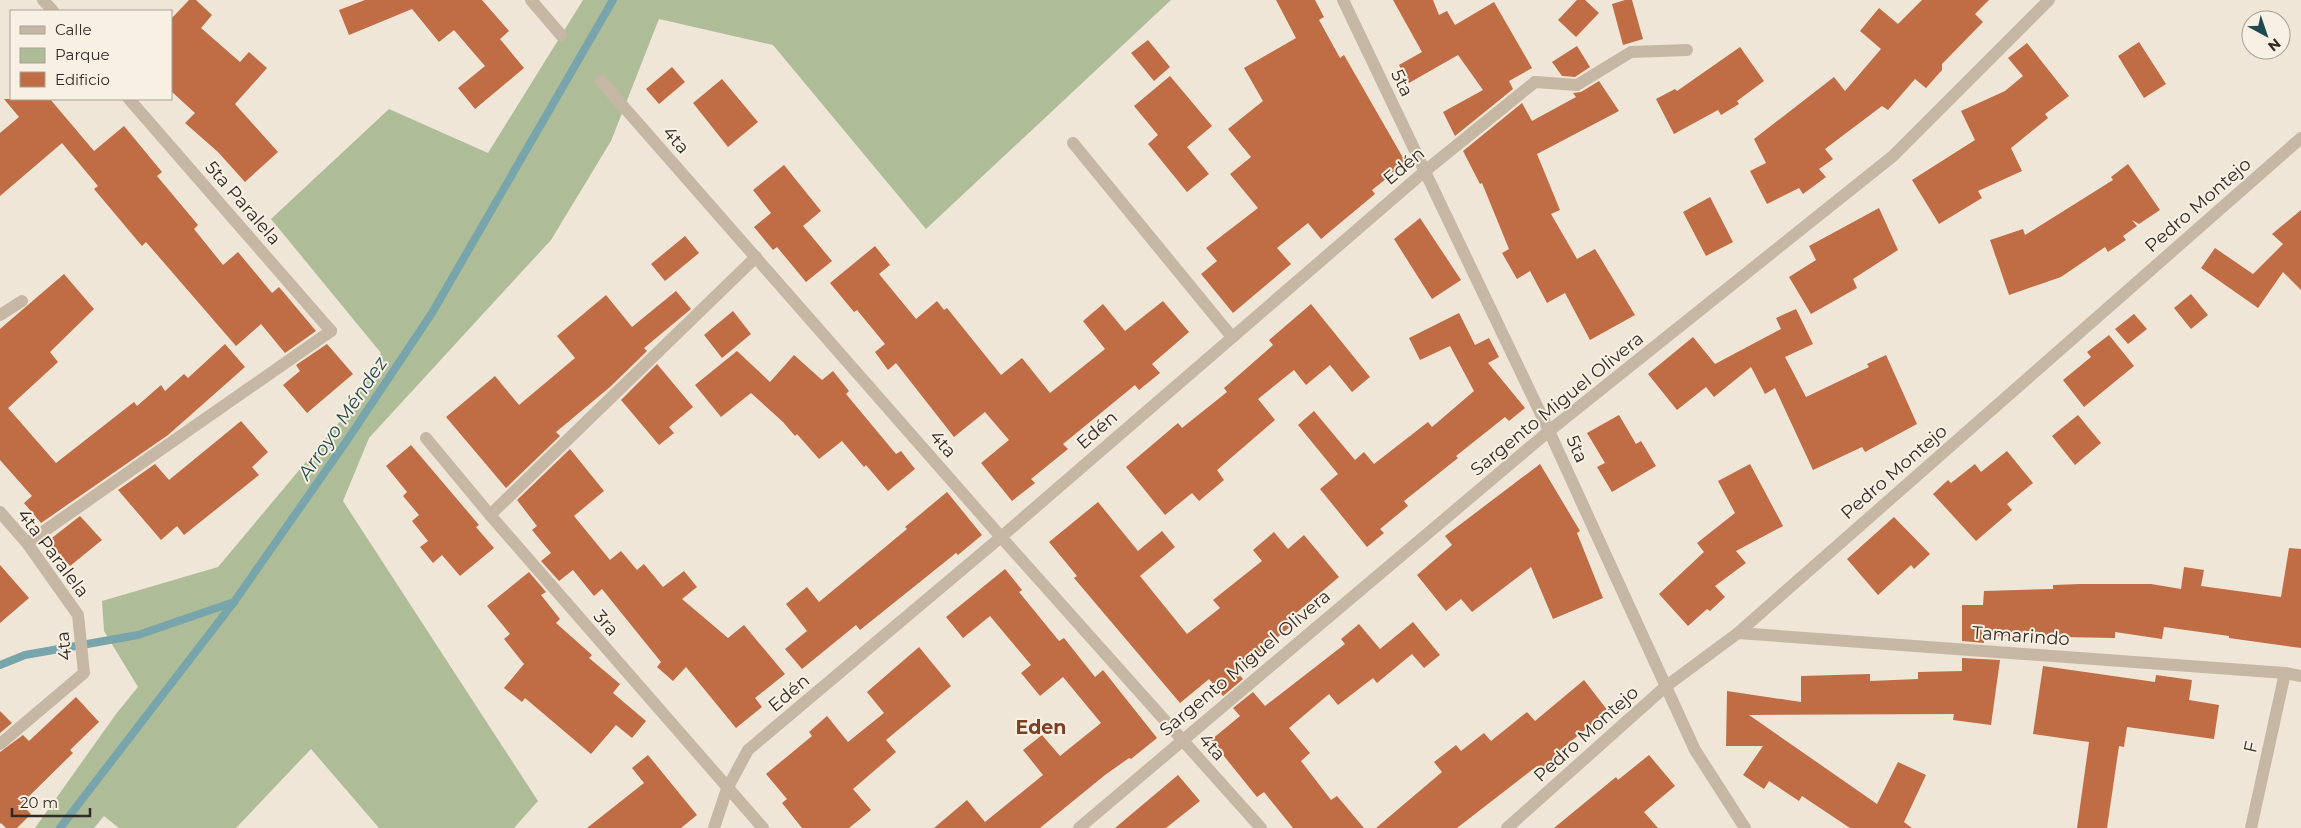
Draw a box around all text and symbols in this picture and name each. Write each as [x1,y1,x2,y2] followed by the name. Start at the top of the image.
[10,10,172,100] legend
[2241,10,2291,60] north arrow
[55,20,92,39] text: Calle
[2264,34,2284,55] text: N
[55,45,110,64] text: Parque
[1386,66,1418,100] street label: 5ta
[55,70,110,89] text: Edificio
[658,122,694,158] street label: 4ta
[1379,142,1429,190] street label: Edén
[2140,153,2256,257] street label: Pedro Montejo
[201,157,285,249] street label: 5ta Paralela
[1466,327,1648,481] street label: Sargento Miguel Olivera
[292,352,392,485] water label: Arroyo Méndez
[1072,406,1122,454] street label: Edén
[1836,420,1952,524] street label: Pedro Montejo
[925,426,961,462] street label: 4ta
[1561,432,1593,466] street label: 5ta
[12,504,94,602] street label: 4ta Paralela
[1155,585,1335,741] street label: Sargento Miguel Olivera
[589,605,623,641] street label: 3ra
[1971,622,2071,650] street label: Tamarindo
[52,630,76,662] street label: 4ta
[764,669,814,717] street label: Edén
[1529,681,1643,787] street label: Pedro Montejo
[1016,716,1066,739] district label: Eden
[1194,729,1230,765] street label: 4ta
[2239,739,2263,755] street label: F
[12,786,90,818] scale bar
[20,793,58,812] text: 20 m

